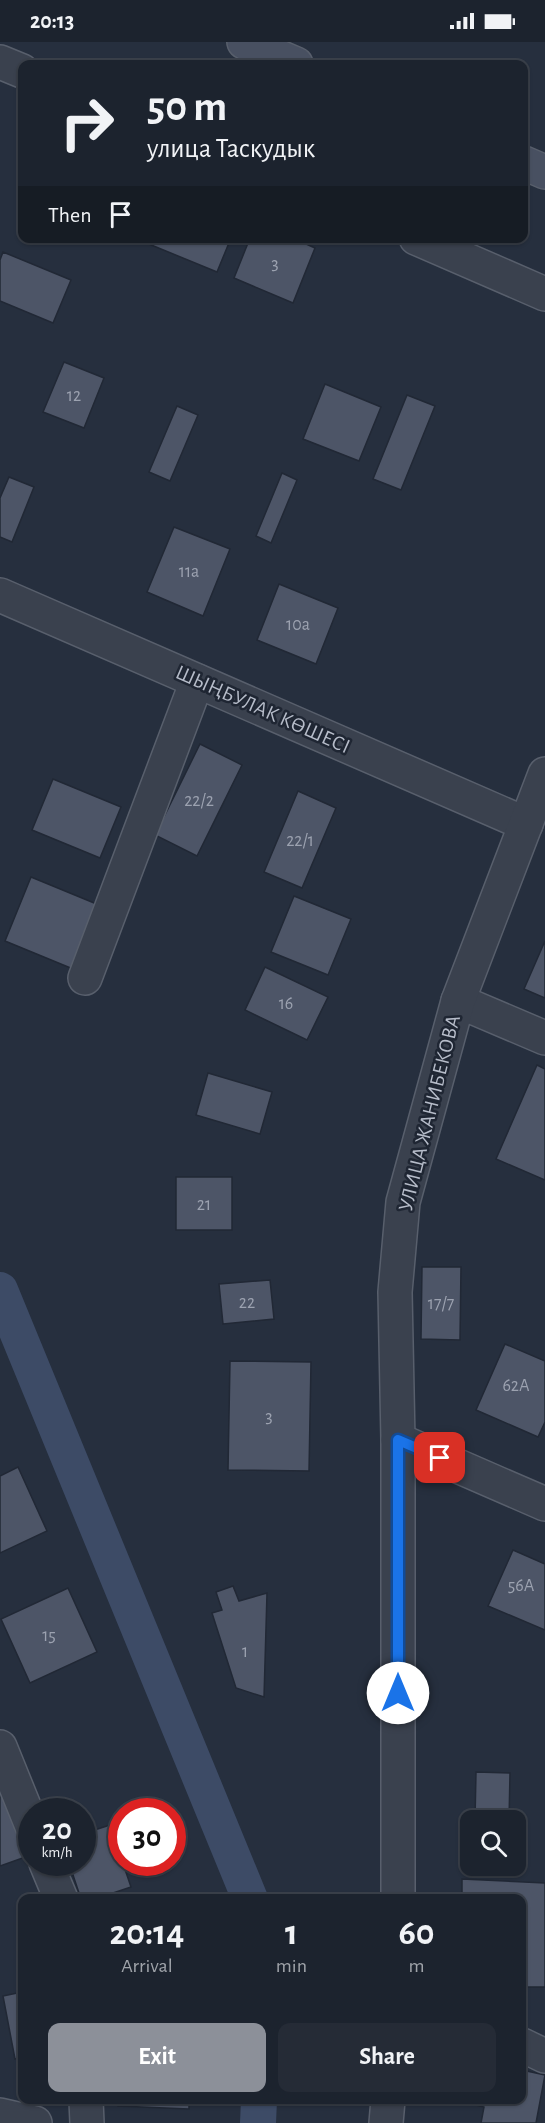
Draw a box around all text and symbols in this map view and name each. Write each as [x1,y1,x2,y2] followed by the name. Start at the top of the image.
[30,10,74,32] text: 20:13
[48,84,126,162] icon: right
[147,86,227,128] text: 50 m
[147,135,315,162] text: улица Таскудык
[104,198,137,231] icon: arrive
[48,204,92,226] text: Then
[271,255,279,273] house number: 3
[67,387,81,405] house number: 12
[179,563,199,581] house number: 11а
[286,616,310,634] house number: 10а
[172,662,353,757] street label: ШЫҢБУЛАК КӨШЕСІ
[184,792,214,810] house number: 22/2
[286,832,314,850] house number: 22/1
[279,995,293,1013] house number: 16
[395,1013,464,1213] street label: УЛИЦА ЖАНИБЕКОВА
[197,1196,211,1214] house number: 21
[239,1294,255,1312] house number: 22
[428,1295,454,1313] house number: 17/7
[502,1377,530,1395] house number: 62А
[265,1408,273,1426] house number: 3
[414,1432,465,1483] pin
[423,1441,456,1474] icon: arrive
[508,1577,535,1595] house number: 56А
[42,1627,56,1645] house number: 15
[242,1643,248,1661] house number: 1
[366,1661,430,1725] position arrow
[108,1798,186,1876] speed limit sign: 30
[460,1810,526,1876] map controls
[460,1810,526,1876] button: search
[42,1815,72,1845] text: 20
[42,1845,72,1860] text: km/h
[109,1915,184,1951] text: 20:14
[285,1915,298,1951] text: 1
[398,1915,435,1951] text: 60
[121,1956,173,1976] text: Arrival
[276,1956,307,1976] text: min
[409,1956,425,1976] text: m
[48,2023,266,2092] button: Exit
[278,2023,496,2092] button: Share

